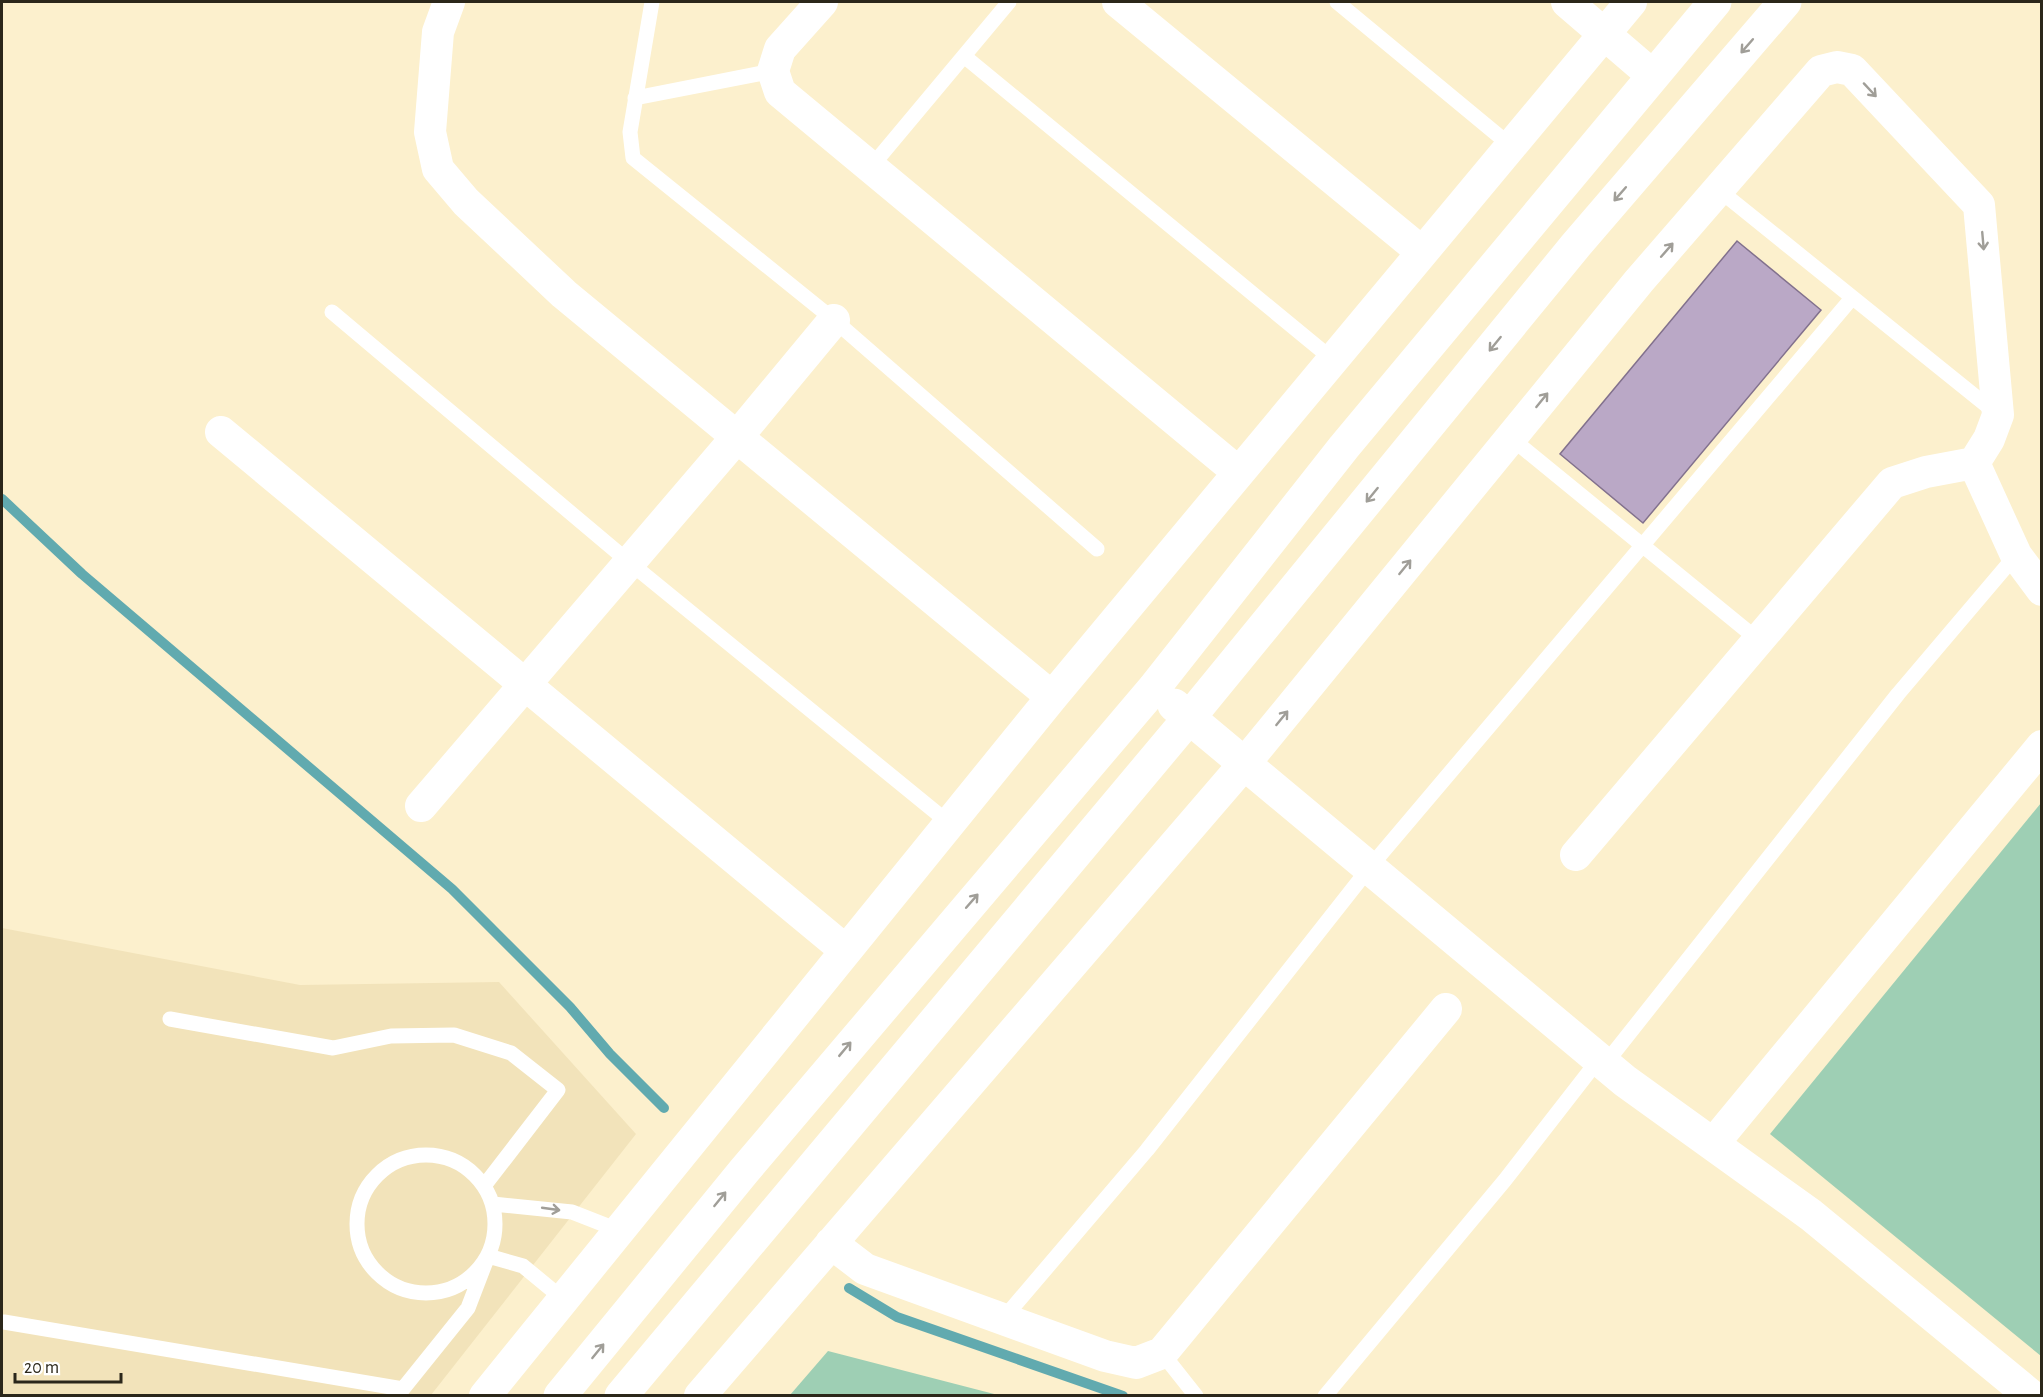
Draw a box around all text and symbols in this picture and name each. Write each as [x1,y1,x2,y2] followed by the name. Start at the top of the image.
[1740,38,1754,53] one-way arrow
[1863,82,1877,97] one-way arrow
[1613,186,1627,201] one-way arrow
[1978,231,1989,251] one-way arrow
[1660,242,1674,257] one-way arrow
[1489,336,1502,352] one-way arrow
[1536,392,1549,408] one-way arrow
[1365,487,1378,503] one-way arrow
[1399,559,1412,575] one-way arrow
[1275,711,1289,726] one-way arrow
[965,894,979,909] one-way arrow
[839,1041,852,1057] one-way arrow
[714,1191,727,1207] one-way arrow
[541,1204,560,1215] one-way arrow
[591,1343,604,1359] one-way arrow
[15,1346,122,1384] scale bar
[24,1359,59,1377] text: 20 m

